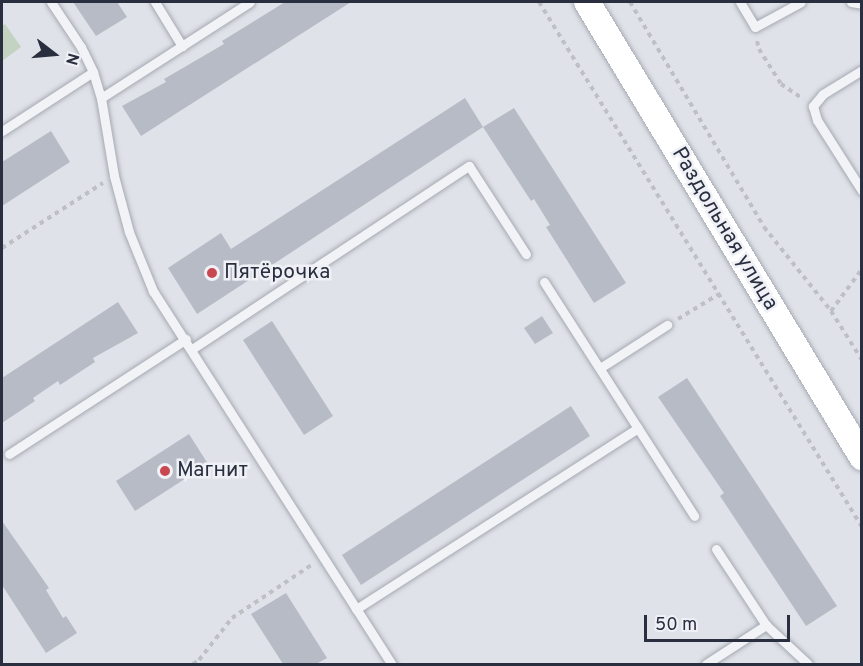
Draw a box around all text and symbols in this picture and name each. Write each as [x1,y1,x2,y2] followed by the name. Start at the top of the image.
[24,24,84,84] north arrow
[60,51,83,67] text: N
[665,143,783,315] street label: Раздольная улица
[224,260,330,286] place label: Пятёрочка
[205,266,219,280] marker: Пятёрочка
[177,458,248,484] place label: Магнит
[158,464,172,478] marker: Магнит
[647,603,792,641] scale bar
[655,614,697,637] text: 50 m

